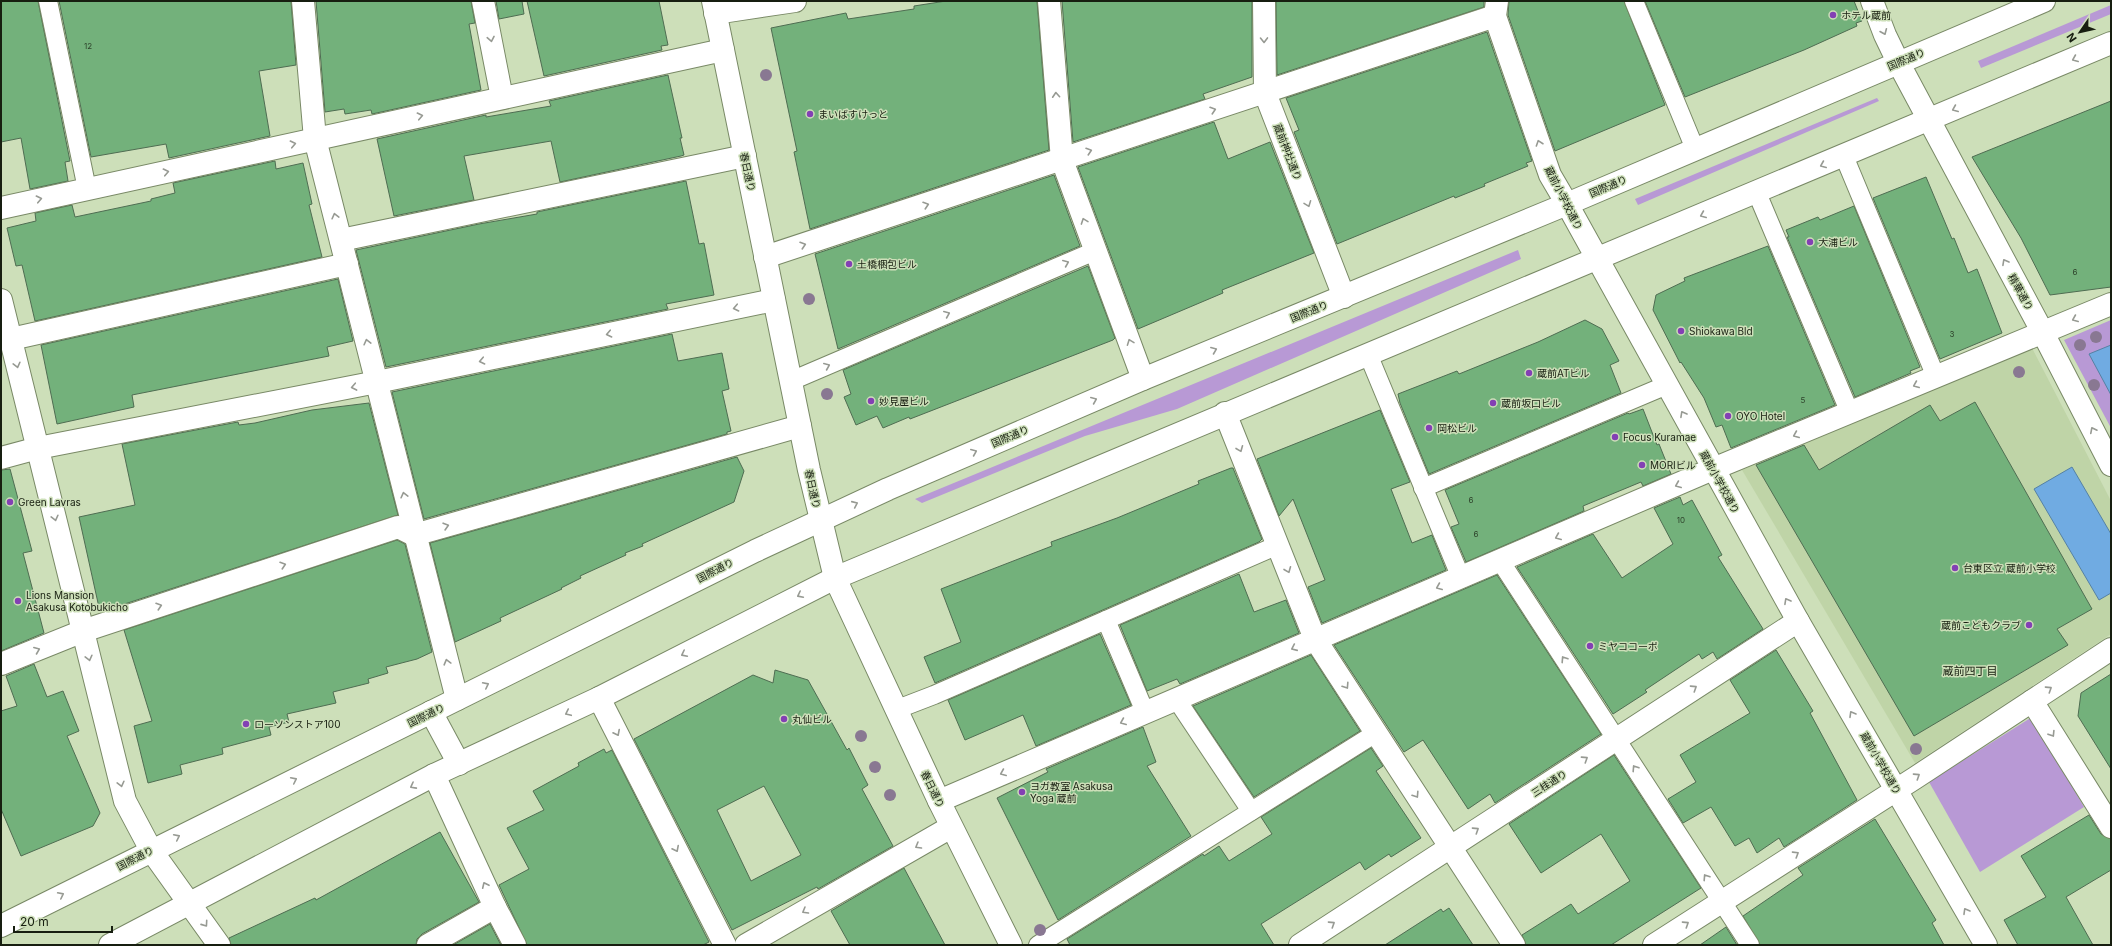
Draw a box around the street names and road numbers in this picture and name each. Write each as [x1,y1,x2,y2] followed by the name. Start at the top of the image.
[1885,46,1927,72] street label: 国際通り
[1272,122,1304,182] street label: 蔵前神社通り
[738,151,758,193] street label: 春日通り
[1543,164,1585,232] street label: 蔵前小学校通り
[1587,173,1629,199] street label: 国際通り
[2006,272,2036,312] street label: 精華通り
[1288,298,1330,324] street label: 国際通り
[989,423,1031,449] street label: 国際通り
[1698,448,1742,516] street label: 蔵前小学校通り
[803,468,823,510] street label: 春日通り
[694,556,736,584] street label: 国際通り
[405,701,447,729] street label: 国際通り
[1858,730,1904,796] street label: 蔵前小学校通り
[1529,767,1569,799] street label: 三桂通り
[919,768,947,810] street label: 春日通り
[114,844,156,872] street label: 国際通り

